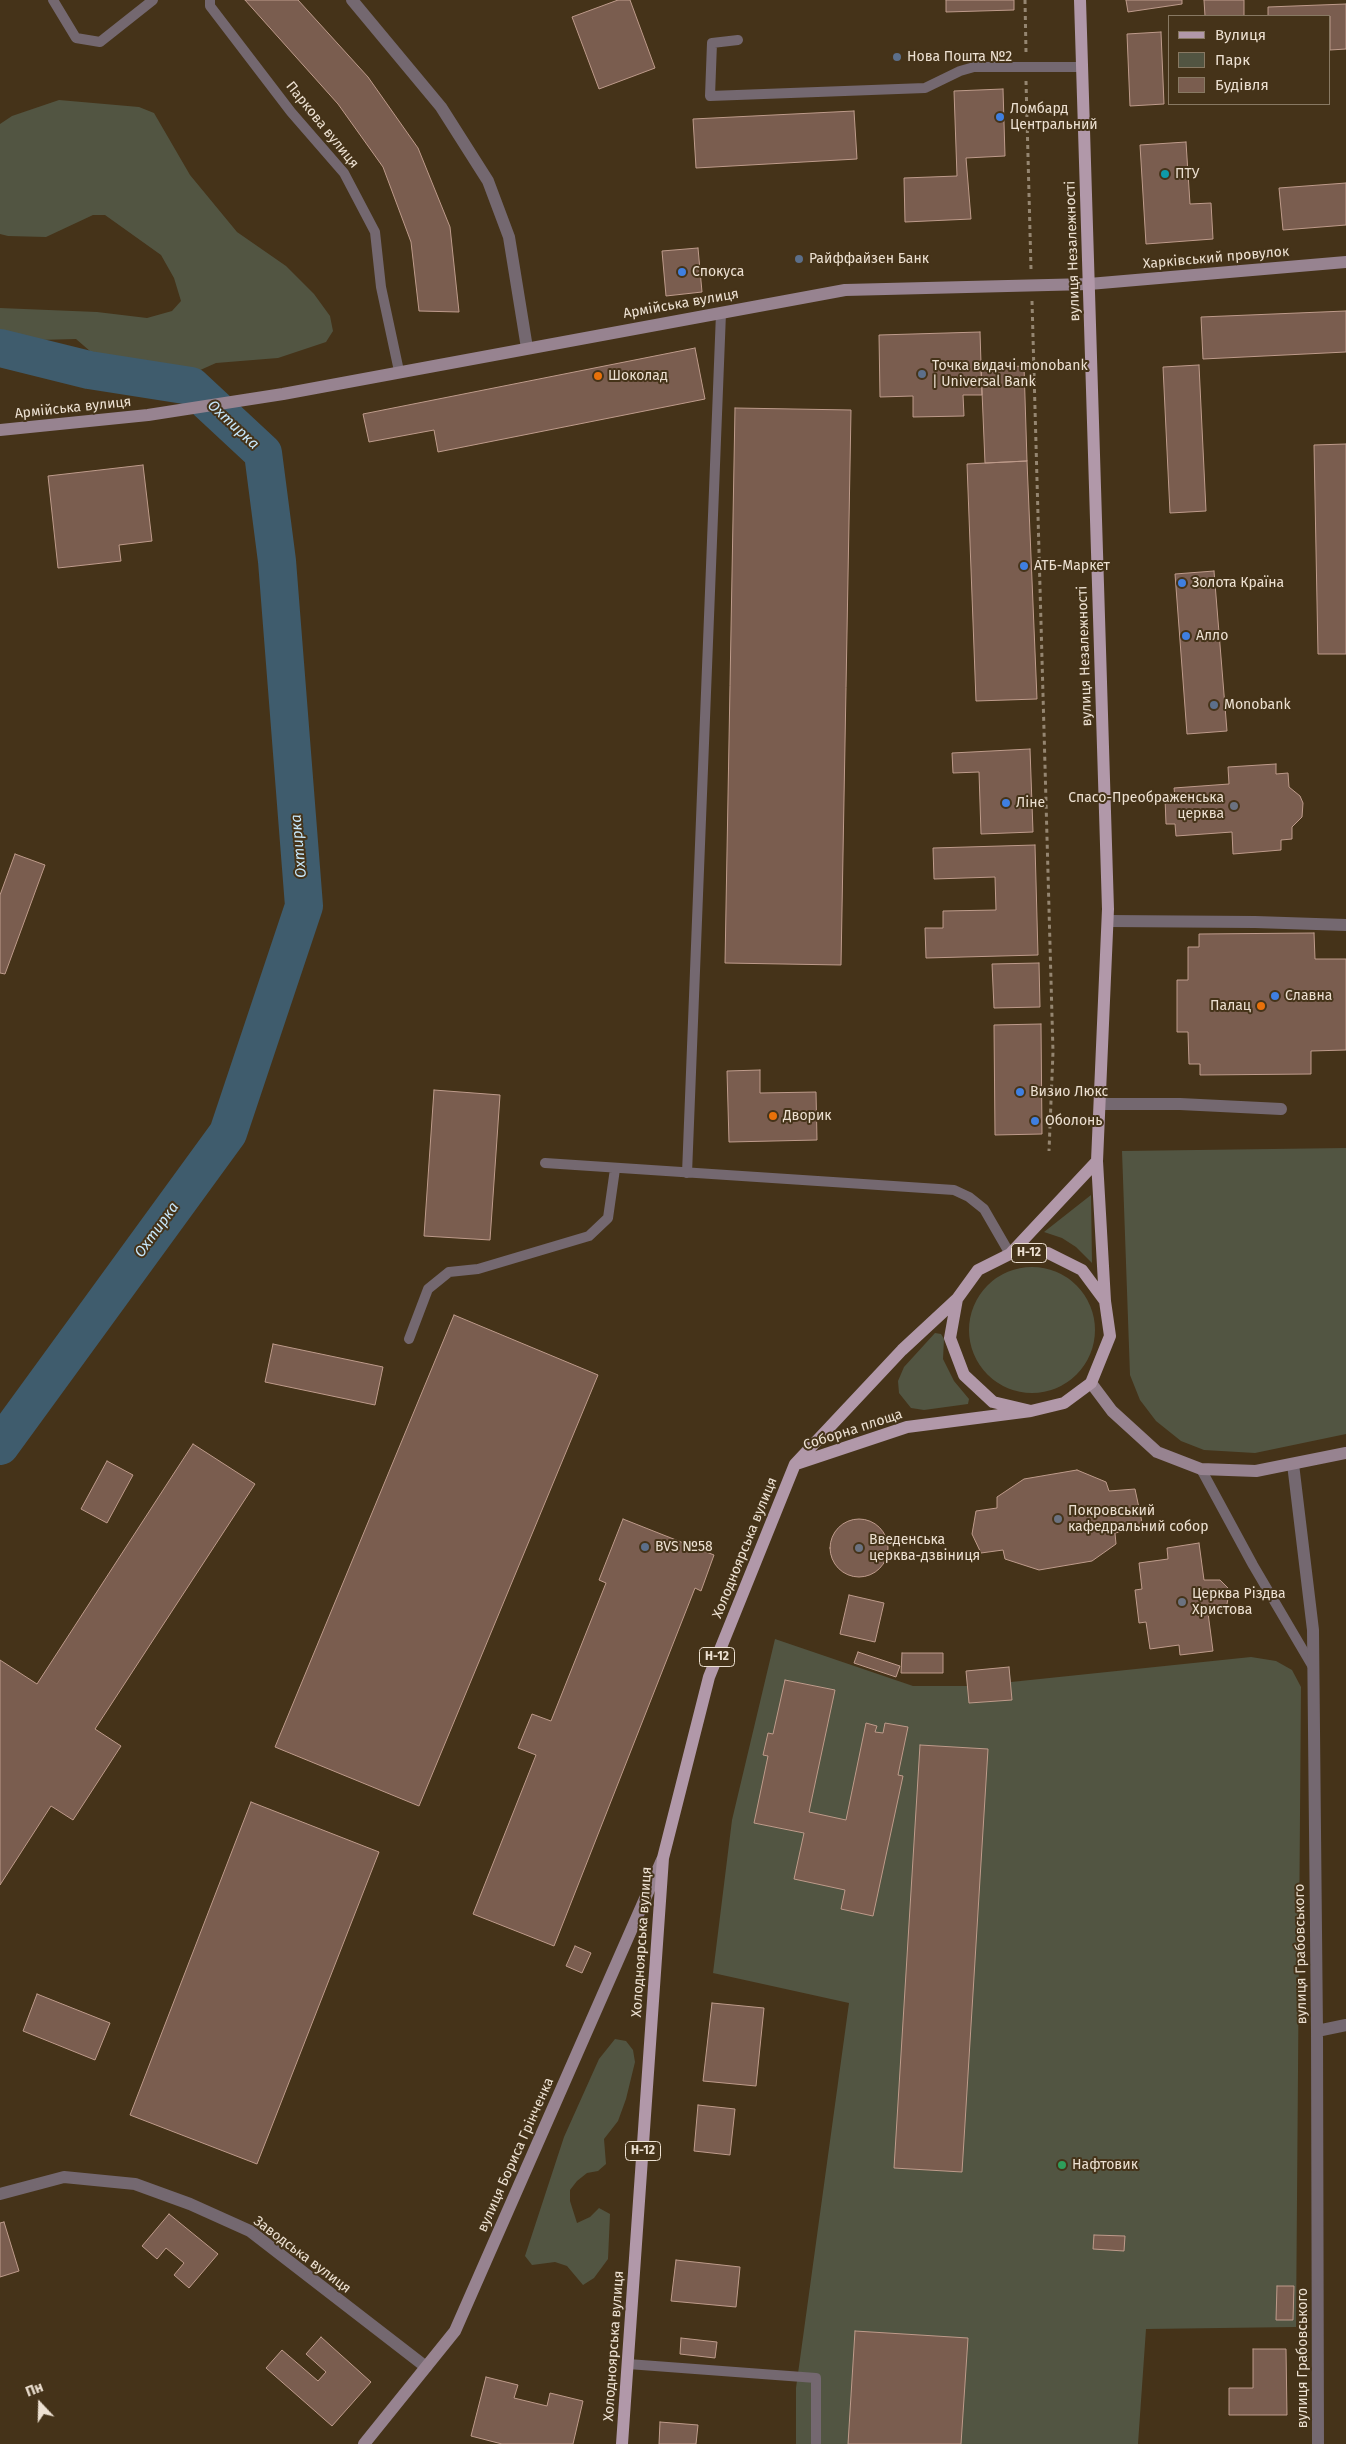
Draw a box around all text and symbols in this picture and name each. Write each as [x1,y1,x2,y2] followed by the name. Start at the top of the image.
[1168,15,1331,105] legend
[1215,26,1266,44] text: Вулиця
[907,49,1012,65] place label: Нова Пошта №2
[891,51,903,63] marker: Нова Пошта №2
[1215,51,1250,69] text: Парк
[1215,76,1269,94] text: Будівля
[282,78,362,172] street label: Паркова вулиця
[1010,101,1098,134] place label: Ломбард Центральний
[994,111,1006,123] marker: Ломбард Центральний
[1175,166,1199,182] place label: ПТУ
[1159,168,1171,180] marker: ПТУ
[1062,180,1084,322] street label: вулиця Незалежності
[1142,243,1290,273] street label: Харківський провулок
[809,251,929,267] place label: Райффайзен Банк
[793,253,805,265] marker: Райффайзен Банк
[692,264,744,280] place label: Спокуса
[676,266,688,278] marker: Спокуса
[622,286,740,322] street label: Армійська вулиця
[932,358,1088,391] place label: Точка видачі monobank | Universal Bank
[608,368,668,384] place label: Шоколад
[916,368,928,380] marker: Точка видачі monobank | Universal Bank
[592,370,604,382] marker: Шоколад
[14,394,132,422] street label: Армійська вулиця
[204,397,262,453] water label: Охтирка
[1034,558,1110,574] place label: АТБ-Маркет
[1018,560,1030,572] marker: АТБ-Маркет
[1192,575,1284,591] place label: Золота Країна
[1176,577,1188,589] marker: Золота Країна
[1074,585,1096,727] street label: вулиця Незалежності
[1196,628,1228,644] place label: Алло
[1180,630,1192,642] marker: Алло
[1224,697,1291,713] place label: Monobank
[1208,699,1220,711] marker: Monobank
[1068,790,1224,822] place label: Спасо-Преображенська церква
[1016,795,1045,811] place label: Ліне
[1000,797,1012,809] marker: Ліне
[1228,800,1240,812] marker: Спасо-Преображенська церква
[287,813,311,879] water label: Охтирка
[1285,988,1332,1004] place label: Славна
[1269,990,1281,1002] marker: Славна
[1210,998,1251,1014] place label: Палац
[1255,1000,1267,1012] marker: Палац
[1030,1084,1108,1100] place label: Визио Люкс
[1014,1086,1026,1098] marker: Визио Люкс
[783,1108,832,1124] place label: Дворик
[767,1110,779,1122] marker: Дворик
[1045,1113,1103,1129] place label: Оболонь
[1029,1115,1041,1127] marker: Оболонь
[131,1199,183,1261] water label: Охтирка
[1012,1244,1046,1262] road number: Н-12
[801,1406,905,1454] street label: Соборна площа
[709,1475,781,1621] street label: Холодноярська вулиця
[1068,1503,1208,1535] place label: Покровський кафедральний собор
[1052,1513,1064,1525] marker: Покровський кафедральний собор
[869,1532,980,1564] place label: Введенська церква-дзвіниця
[655,1539,713,1555] place label: BVS №58
[639,1541,651,1553] marker: BVS №58
[853,1542,865,1554] marker: Введенська церква-дзвіниця
[1192,1586,1286,1618] place label: Церква Різдва Христова
[1176,1596,1188,1608] marker: Церква Різдва Христова
[700,1648,734,1666] road number: Н-12
[628,1866,656,2018] street label: Холодноярська вулиця
[1291,1884,1311,2024] street label: вулиця Грабовського
[474,2075,558,2235] street label: вулиця Бориса Грінченка
[626,2142,660,2160] road number: Н-12
[1072,2157,1138,2173] place label: Нафтовик
[1056,2159,1068,2171] marker: Нафтовик
[250,2213,354,2297] street label: Заводська вулиця
[600,2270,628,2422] street label: Холодноярська вулиця
[1295,2288,1311,2428] street label: вулиця Грабовського
[23,2378,46,2401] text: Пн
[15,2379,65,2429] north arrow

